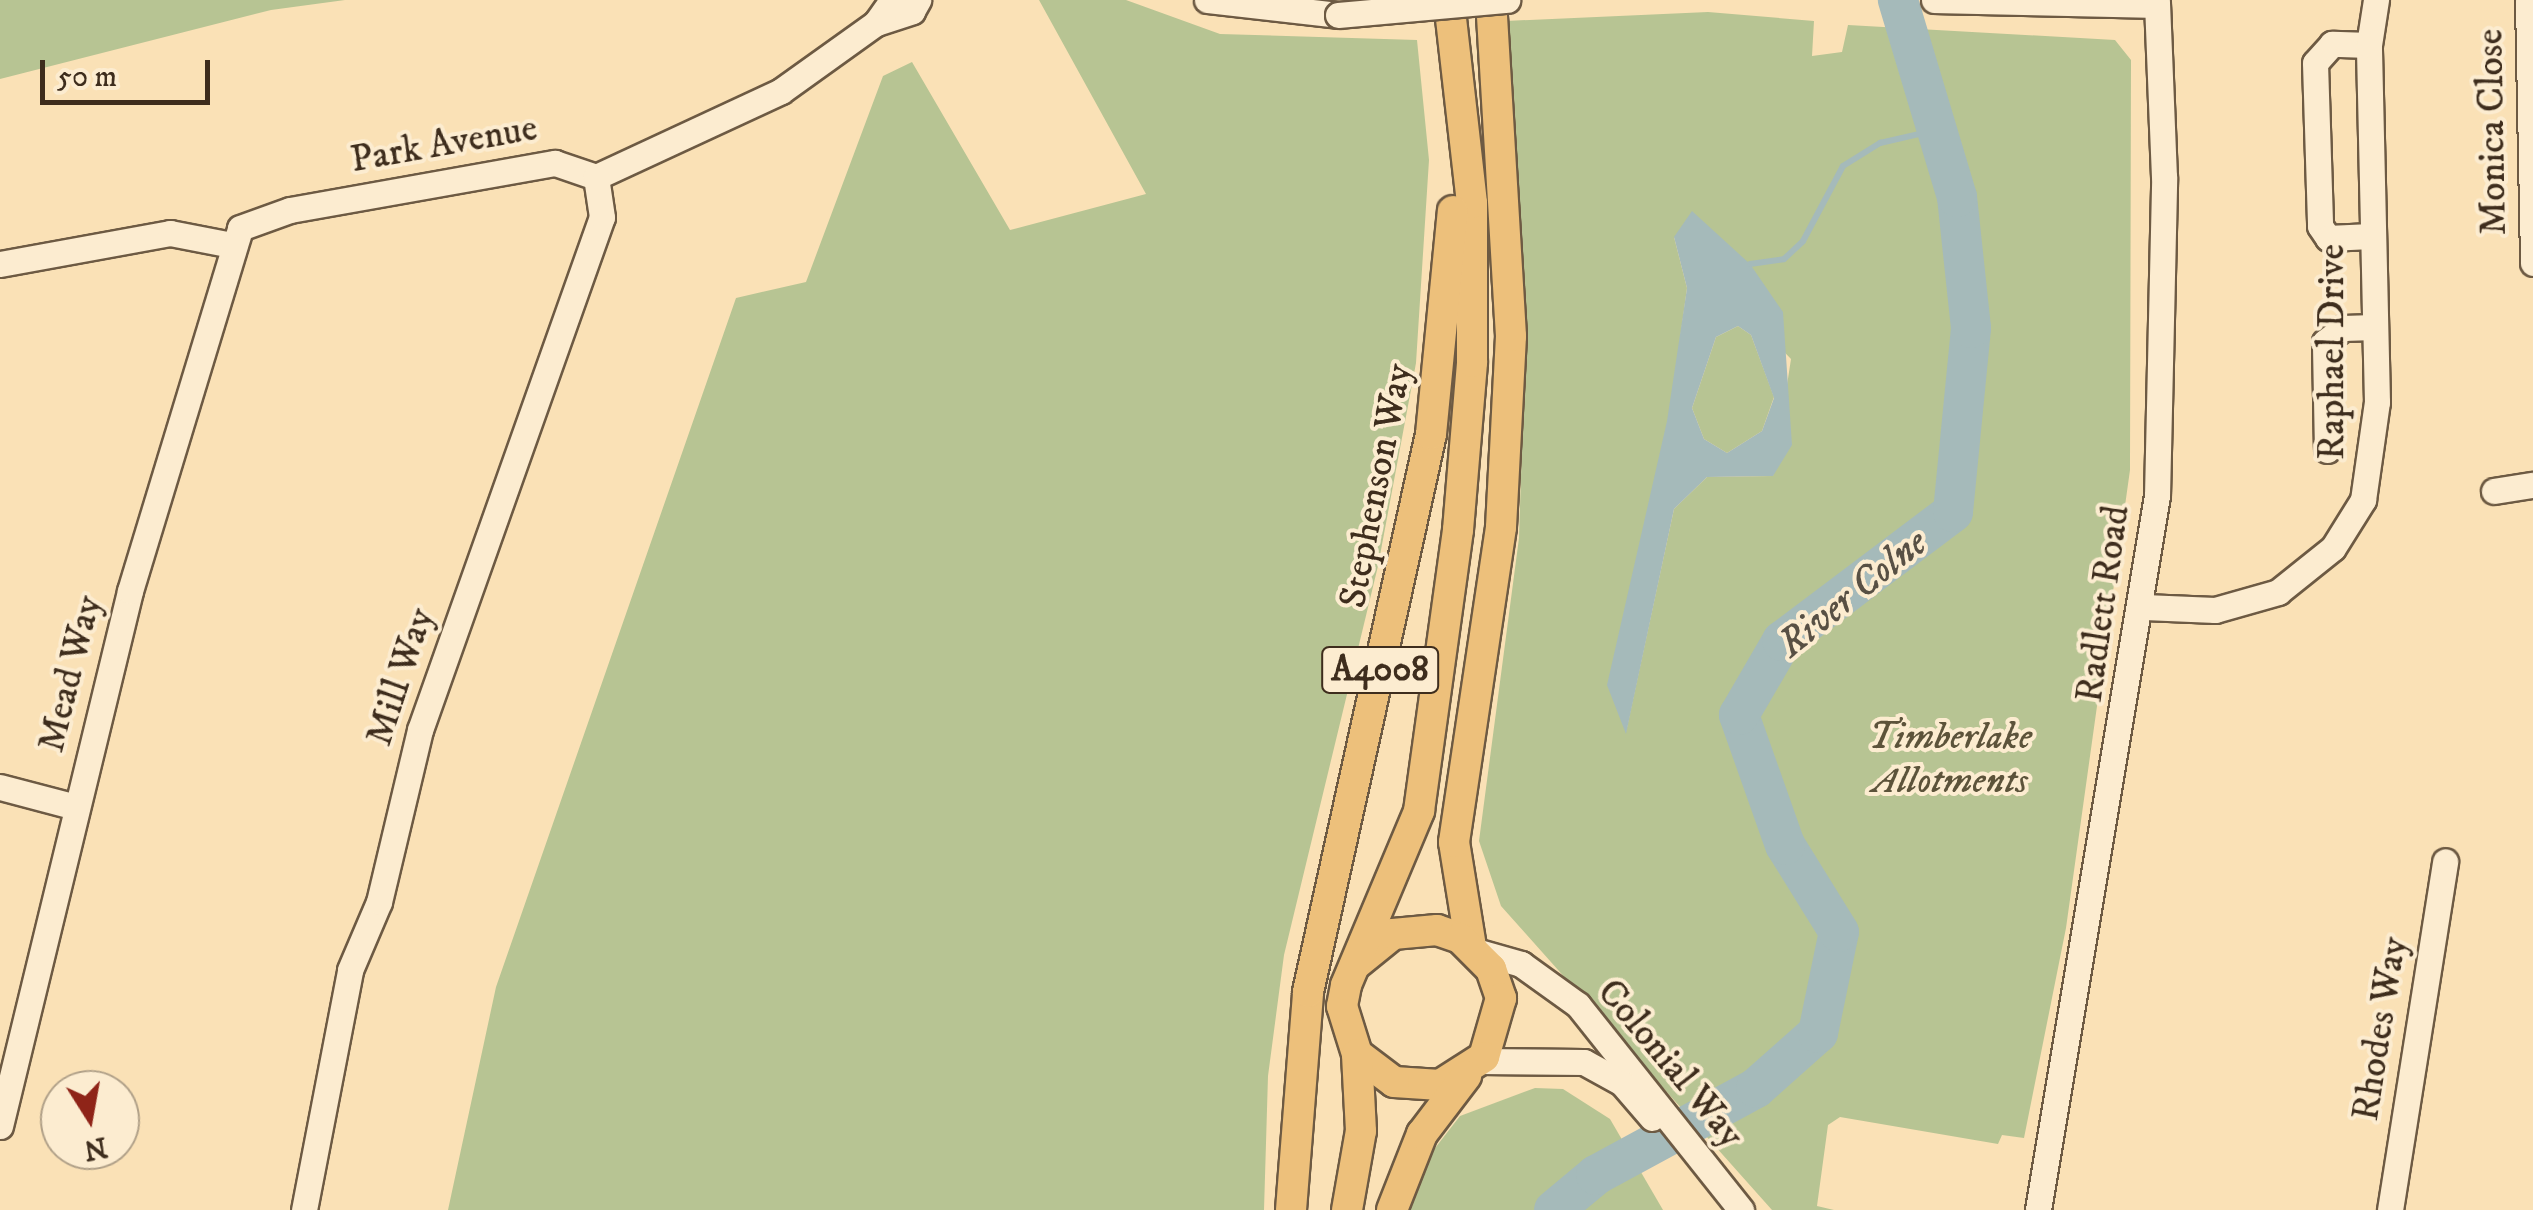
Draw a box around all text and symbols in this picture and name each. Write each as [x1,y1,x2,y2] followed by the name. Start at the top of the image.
[2468,28,2518,236] street label: Monica Close
[45,40,215,102] scale bar
[57,59,117,96] text: 50 m
[347,106,541,184] street label: Park Avenue
[2310,244,2356,460] street label: Raphael Drive
[1331,360,1423,612] street label: Stephenson Way
[2068,503,2140,705] street label: Radlett Road
[1769,519,1937,669] water label: River Colne
[30,591,112,757] street label: Mead Way
[357,602,445,752] street label: Mill Way
[1320,640,1440,700] road number: A4008
[1868,715,2032,804] park label: Timberlake Allotments
[2344,934,2418,1124] street label: Rhodes Way
[1587,971,1753,1157] street label: Colonial Way
[40,1070,140,1170] north arrow
[81,1129,110,1167] text: N

